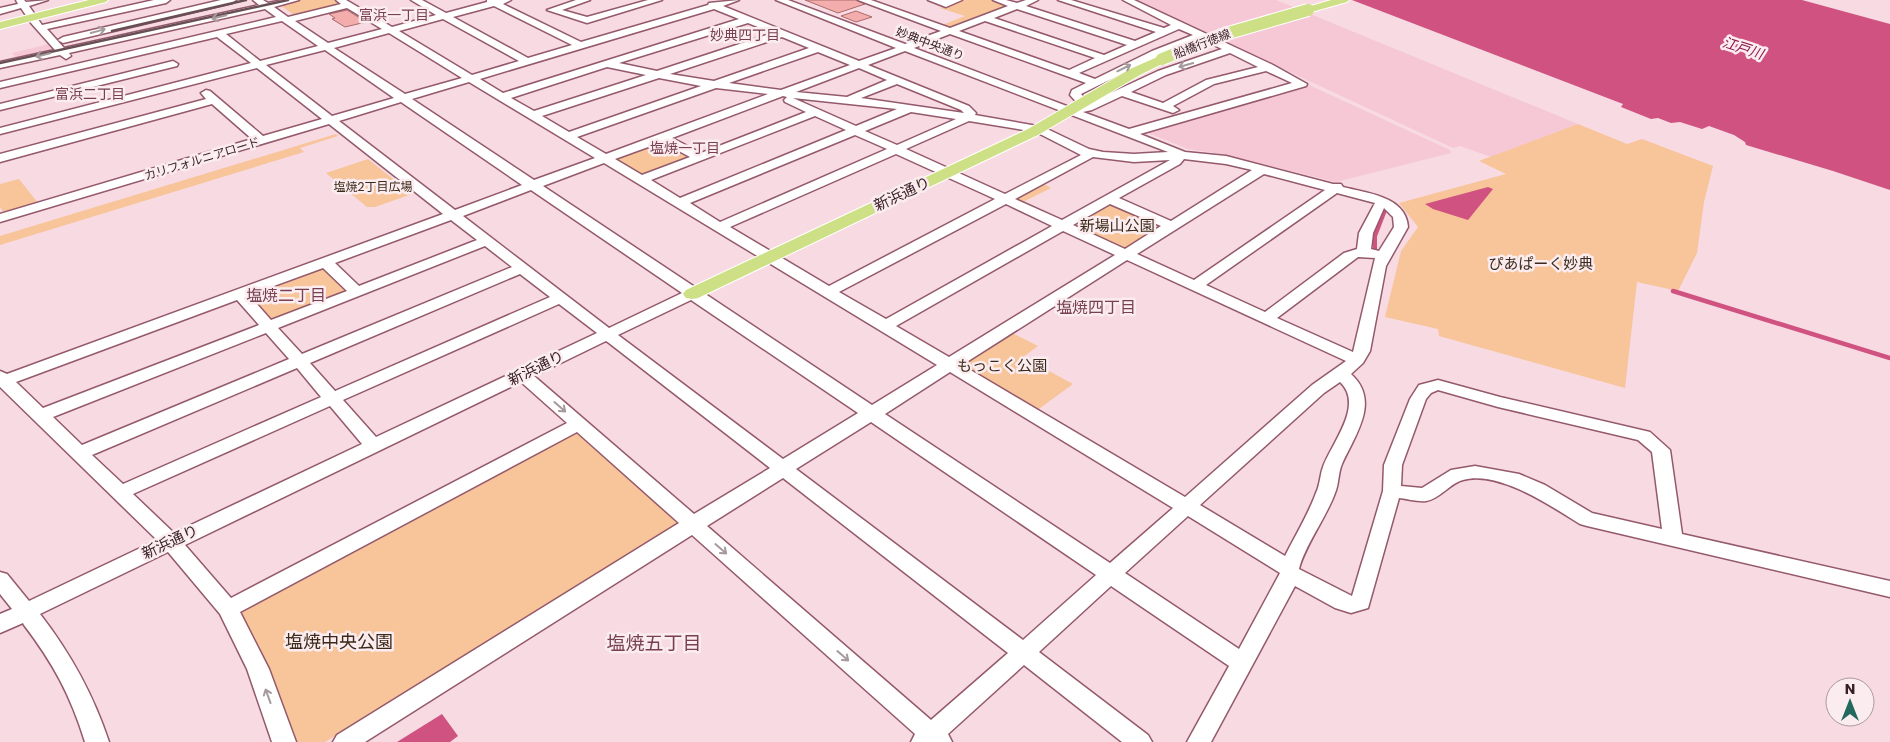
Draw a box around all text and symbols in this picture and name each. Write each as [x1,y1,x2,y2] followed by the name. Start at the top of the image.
[359,5,429,25] district label: 富浜一丁目
[211,13,227,22] one-way arrow
[894,23,967,64] street label: 妙典中央通り
[710,25,780,45] district label: 妙典四丁目
[1171,25,1233,62] street label: 船橋行徳線
[90,26,106,35] one-way arrow
[1720,32,1768,65] water label: 江戸川
[36,51,52,60] one-way arrow
[1178,60,1194,70] one-way arrow
[1116,63,1131,72] one-way arrow
[55,84,125,104] district label: 富浜二丁目
[142,133,262,184] street label: カリフォルニアロード
[650,138,720,158] district label: 塩焼一丁目
[870,171,933,216] street label: 新浜通り
[334,178,412,195] park label: 塩焼2丁目広場
[1079,215,1155,236] park label: 新場山公園
[1488,253,1594,274] park label: ぴあぱーく妙典
[246,284,326,307] district label: 塩焼二丁目
[1056,296,1136,319] district label: 塩焼四丁目
[504,345,567,390] street label: 新浜通り
[957,355,1047,376] park label: もっこく公園
[553,401,566,413] one-way arrow
[138,519,201,564] street label: 新浜通り
[715,543,728,554] one-way arrow
[285,629,393,654] park label: 塩焼中央公園
[606,630,702,657] district label: 塩焼五丁目
[837,650,850,662] one-way arrow
[1825,677,1875,727] north arrow
[1845,679,1855,699] text: N
[263,689,272,704] one-way arrow

